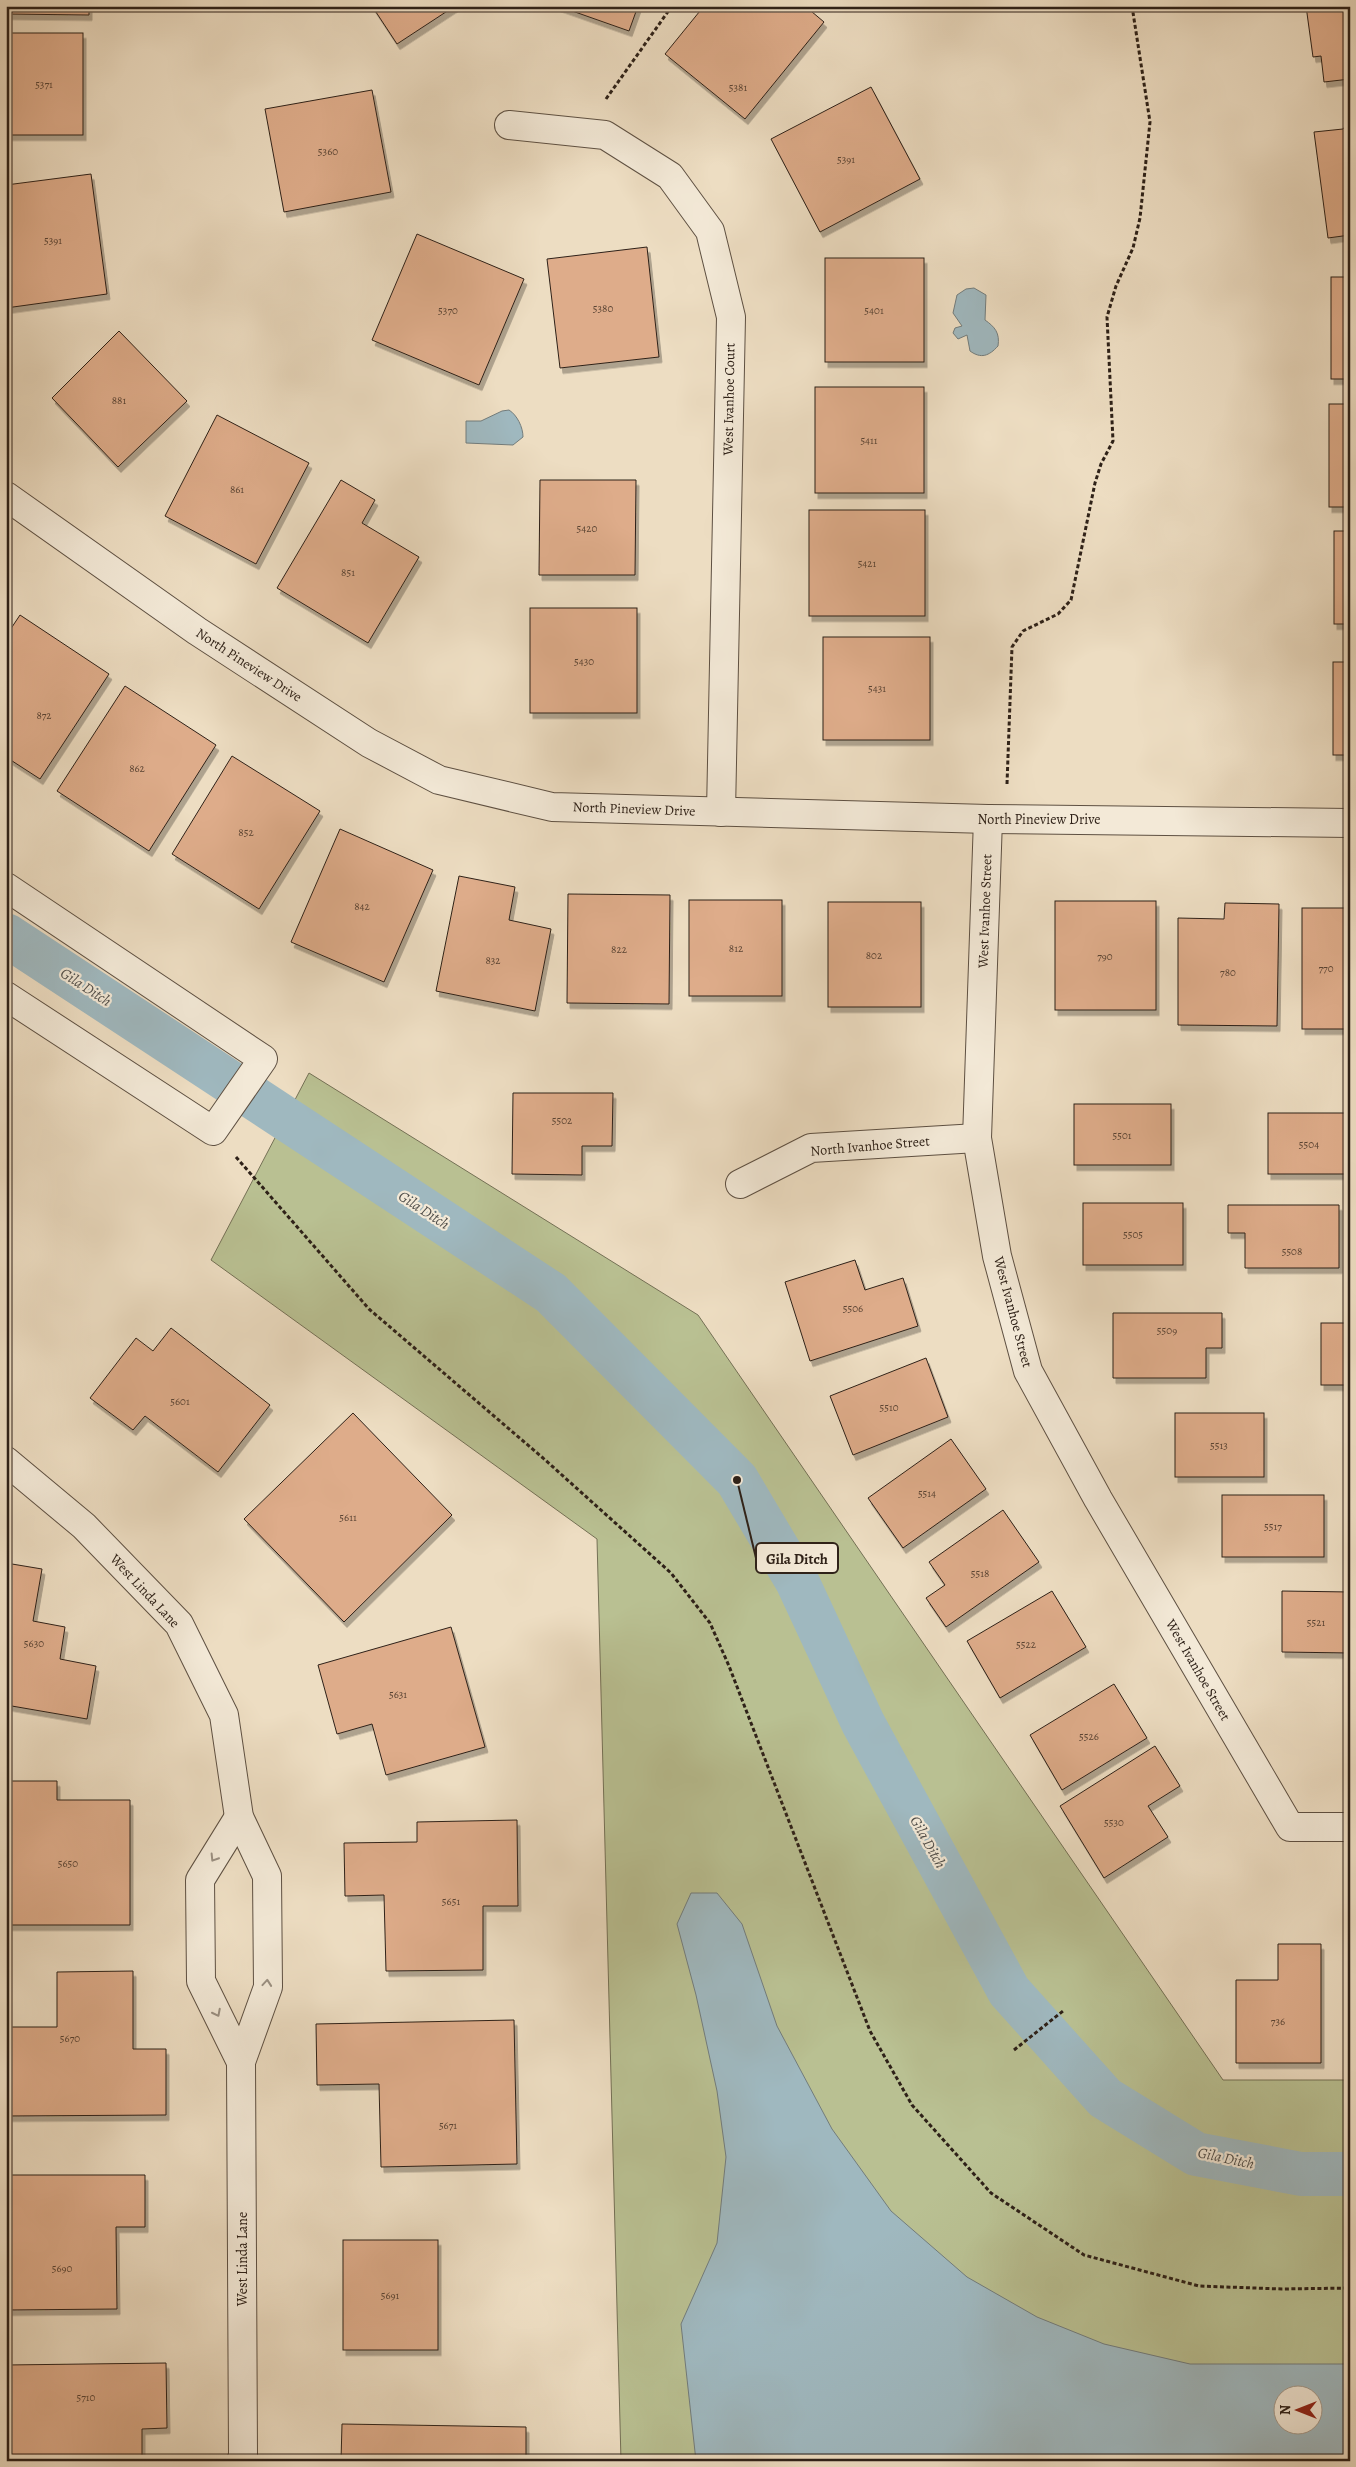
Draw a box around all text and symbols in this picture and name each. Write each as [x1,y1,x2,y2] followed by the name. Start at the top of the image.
[35,77,53,92] house number: 5371
[729,80,747,95] house number: 5381
[318,144,338,159] house number: 5360
[837,152,855,167] house number: 5391
[44,233,62,248] house number: 5391
[593,301,613,316] house number: 5380
[438,303,458,318] house number: 5370
[864,303,884,318] house number: 5401
[719,342,739,456] street label: West Ivanhoe Court
[112,393,126,408] house number: 881
[860,433,878,448] house number: 5411
[230,482,244,497] house number: 861
[577,521,598,536] house number: 5420
[858,556,877,571] house number: 5421
[341,565,355,580] house number: 851
[192,624,306,706] street label: North Pineview Drive
[574,654,594,669] house number: 5430
[868,681,886,696] house number: 5431
[36,708,52,723] house number: 872
[129,761,145,776] house number: 862
[572,797,696,821] street label: North Pineview Drive
[978,810,1100,829] street label: North Pineview Drive
[238,825,254,840] house number: 852
[973,853,996,969] street label: West Ivanhoe Street
[354,899,370,914] house number: 842
[729,941,743,956] house number: 812
[611,942,627,957] house number: 822
[866,948,882,963] house number: 802
[1097,949,1113,964] house number: 790
[485,953,501,968] house number: 832
[1318,961,1334,976] house number: 770
[57,963,115,1011] water label: Gila Ditch
[1220,965,1236,980] house number: 780
[552,1113,572,1128] house number: 5502
[1112,1128,1132,1143] house number: 5501
[810,1131,931,1161] street label: North Ivanhoe Street
[1299,1137,1319,1152] house number: 5504
[395,1186,453,1234] water label: Gila Ditch
[1123,1227,1143,1242] house number: 5505
[1282,1244,1302,1259] house number: 5508
[989,1253,1037,1370] street label: West Ivanhoe Street
[843,1301,863,1316] house number: 5506
[1157,1323,1177,1338] house number: 5509
[170,1394,190,1409] house number: 5601
[879,1400,899,1415] house number: 5510
[1210,1438,1228,1453] house number: 5513
[918,1486,936,1501] house number: 5514
[339,1510,357,1525] house number: 5611
[1264,1519,1282,1534] house number: 5517
[756,1543,838,1573] callout: Gila Ditch
[105,1549,184,1632] street label: West Linda Lane
[766,1549,828,1569] text: Gila Ditch
[971,1566,989,1581] house number: 5518
[1161,1615,1235,1724] street label: West Ivanhoe Street
[1307,1615,1325,1630] house number: 5521
[24,1636,44,1651] house number: 5630
[1016,1637,1036,1652] house number: 5522
[389,1687,407,1702] house number: 5631
[1079,1729,1099,1744] house number: 5526
[905,1812,951,1872] water label: Gila Ditch
[1104,1815,1124,1830] house number: 5530
[210,1853,220,1862] one-way arrow
[58,1856,78,1871] house number: 5650
[442,1894,460,1909] house number: 5651
[262,1978,273,1986] one-way arrow
[211,2008,221,2017] one-way arrow
[1271,2014,1285,2029] house number: 736
[60,2031,80,2046] house number: 5670
[439,2118,457,2133] house number: 5671
[1196,2142,1256,2174] water label: Gila Ditch
[233,2212,252,2307] street label: West Linda Lane
[52,2261,72,2276] house number: 5690
[381,2288,400,2303] house number: 5691
[1274,2384,1324,2434] north arrow
[77,2390,96,2405] house number: 5710
[1276,2405,1295,2415] text: N

